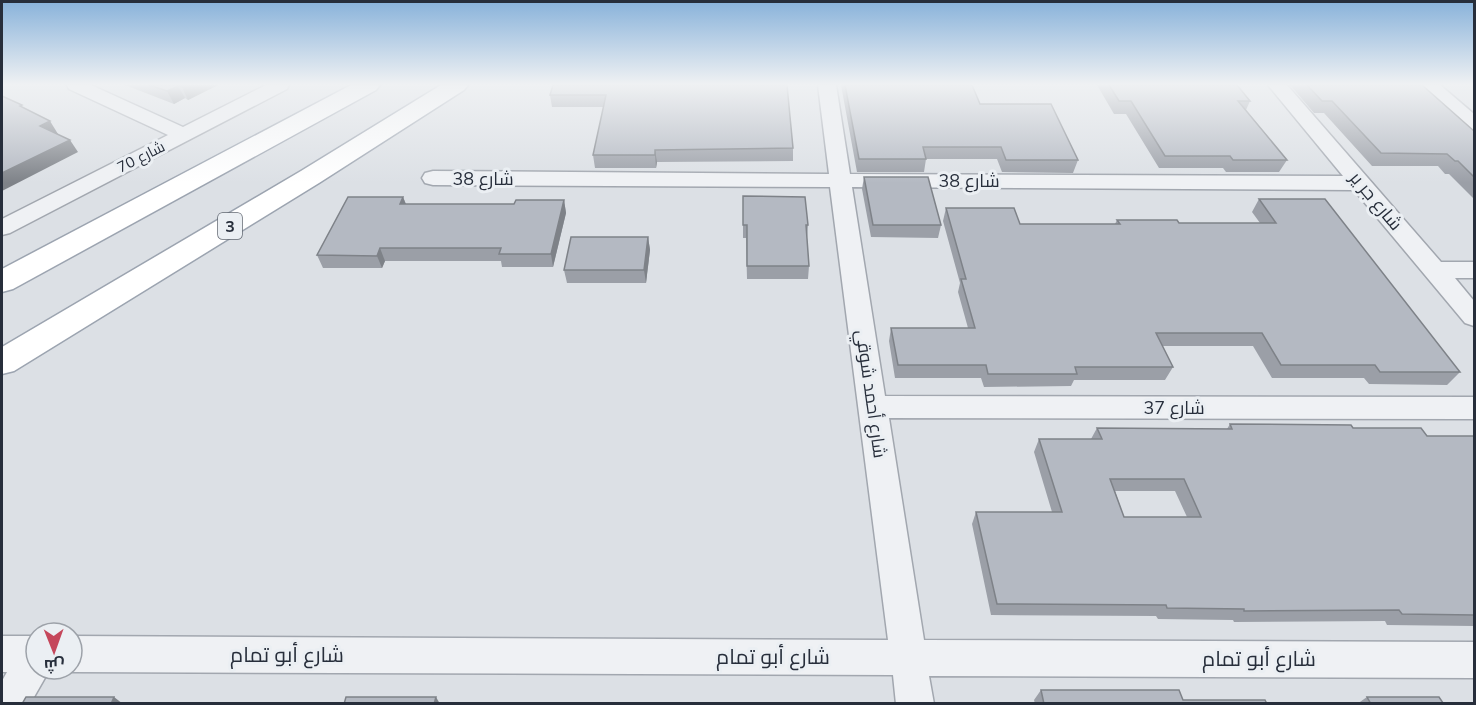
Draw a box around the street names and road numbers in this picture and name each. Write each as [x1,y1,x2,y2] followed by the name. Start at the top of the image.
[114,137,169,178] street label: شارع 70
[1344,166,1408,235] street label: شارع جر ير
[452,167,514,191] street label: شارع 38
[938,169,1000,193] street label: شارع 38
[218,213,242,239] road number: 3
[848,328,892,460] street label: شارع أحمد شوقي
[1143,396,1205,420] street label: شارع 37
[230,641,344,669] street label: شارع أبو تمام
[716,643,830,671] street label: شارع أبو تمام
[1202,645,1316,673] street label: شارع أبو تمام

